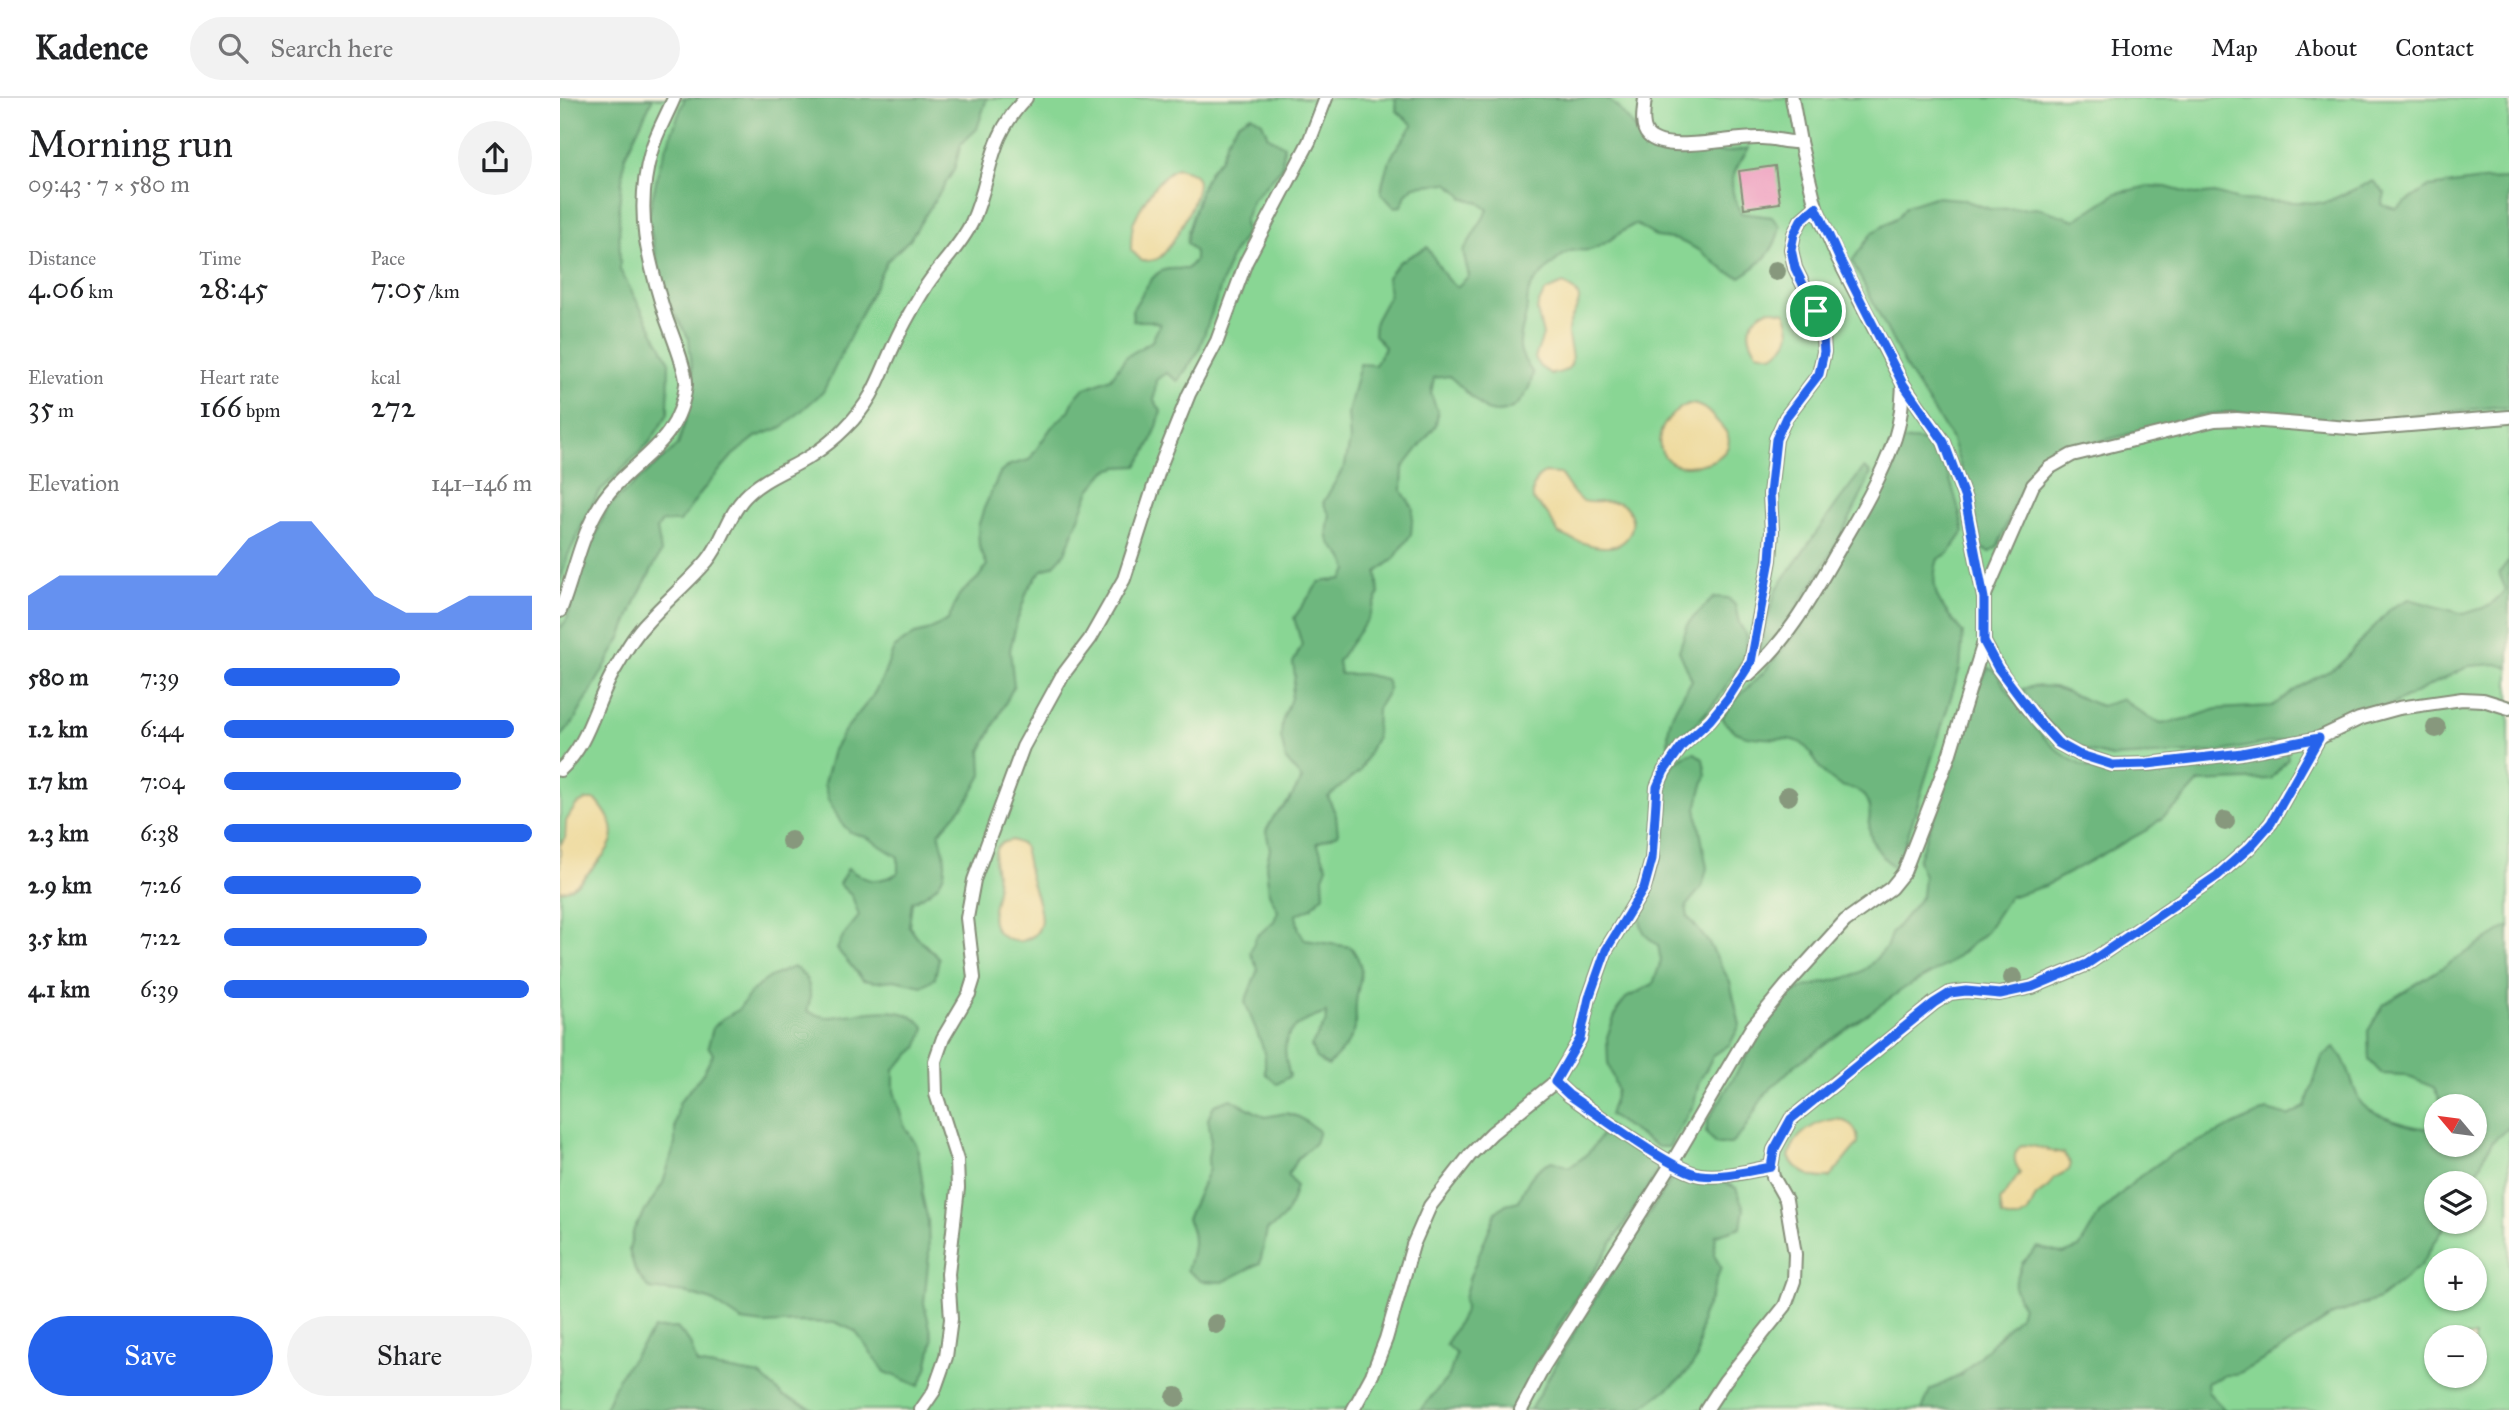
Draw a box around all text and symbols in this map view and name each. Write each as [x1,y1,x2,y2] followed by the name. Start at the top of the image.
[190,17,680,80] search box
[35,28,148,68] text: Kadence
[214,29,252,67] icon: search
[270,32,393,64] text: Search here
[2110,33,2173,63] text: Home
[2211,33,2258,63] text: Map
[2296,33,2357,63] text: About
[2395,33,2474,63] text: Contact
[28,121,233,167] text: Morning run
[458,121,532,195] button: share
[28,170,190,198] text: 09:43 · 7 × 580 m
[28,247,96,270] text: Distance
[199,247,241,270] text: Time
[371,247,405,270] text: Pace
[28,270,84,306] text: 4.06
[199,270,268,306] text: 28:45
[371,270,426,306] text: 7:05
[84,280,113,303] text: km
[426,280,460,303] text: /km
[1786,281,1846,341] pin
[1797,292,1835,330] icon: arrive
[28,366,103,389] text: Elevation
[199,366,279,389] text: Heart rate
[371,366,401,389] text: kcal
[28,389,54,425] text: 35
[199,389,242,425] text: 166
[371,389,415,425] text: 272
[54,399,74,422] text: m
[242,399,281,422] text: bpm
[28,469,119,497] text: Elevation
[431,469,532,497] text: 141–146 m
[28,663,89,691] text: 580 m
[140,663,180,691] text: 7:39
[28,715,88,743] text: 1.2 km
[140,715,183,743] text: 6:44
[28,767,88,795] text: 1.7 km
[140,767,184,795] text: 7:04
[28,819,89,847] text: 2.3 km
[140,819,179,847] text: 6:38
[28,871,92,899] text: 2.9 km
[140,871,181,899] text: 7:26
[28,923,87,951] text: 3.5 km
[140,923,181,951] text: 7:22
[28,975,90,1003] text: 4.1 km
[140,975,179,1003] text: 6:39
[2424,1094,2487,1157] north arrow
[2424,1094,2487,1388] map controls
[2424,1171,2487,1234] button: layers
[2424,1248,2487,1311] button: +
[28,1316,273,1396] button: Save
[287,1316,532,1396] button: Share
[2424,1325,2487,1388] button: −

